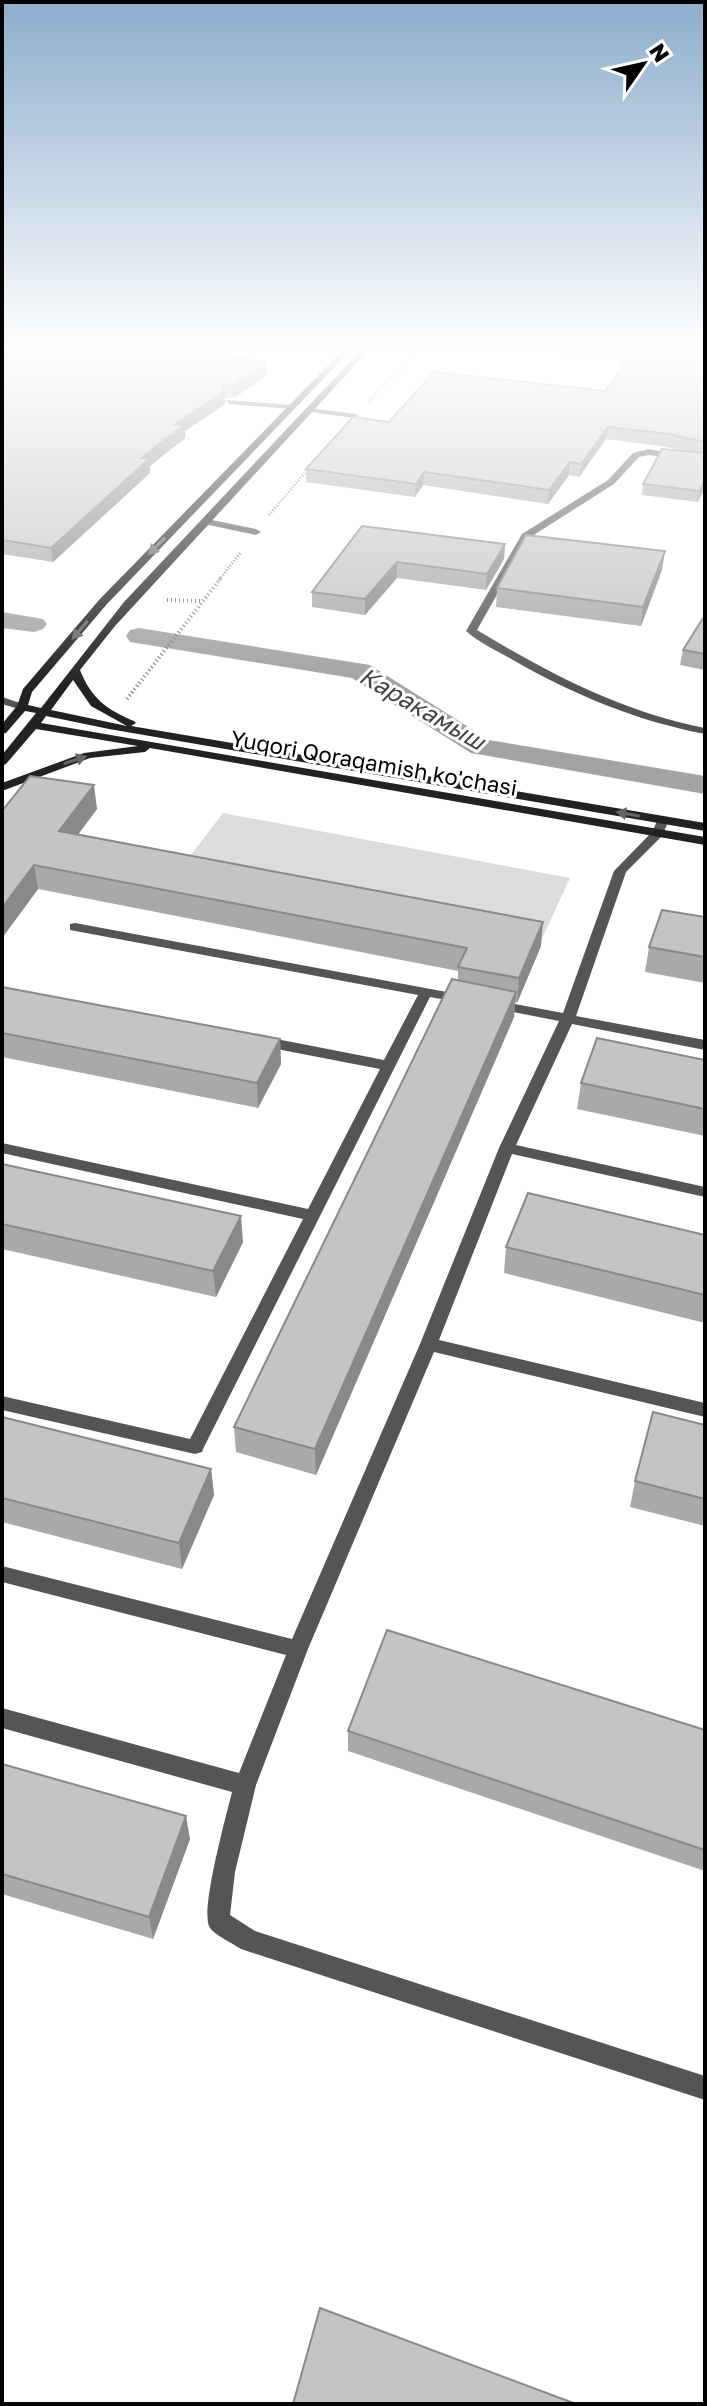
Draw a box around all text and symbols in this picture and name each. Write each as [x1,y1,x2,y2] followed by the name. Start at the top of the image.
[603,24,683,104] north arrow
[644,38,676,67] text: N
[148,536,166,555] one-way arrow
[72,619,89,639] one-way arrow
[355,660,492,756] water label: Каракамыш
[229,724,519,801] street label: Yuqori Qoraqamish ko'chasi
[63,753,87,765] one-way arrow
[615,807,640,819] one-way arrow

